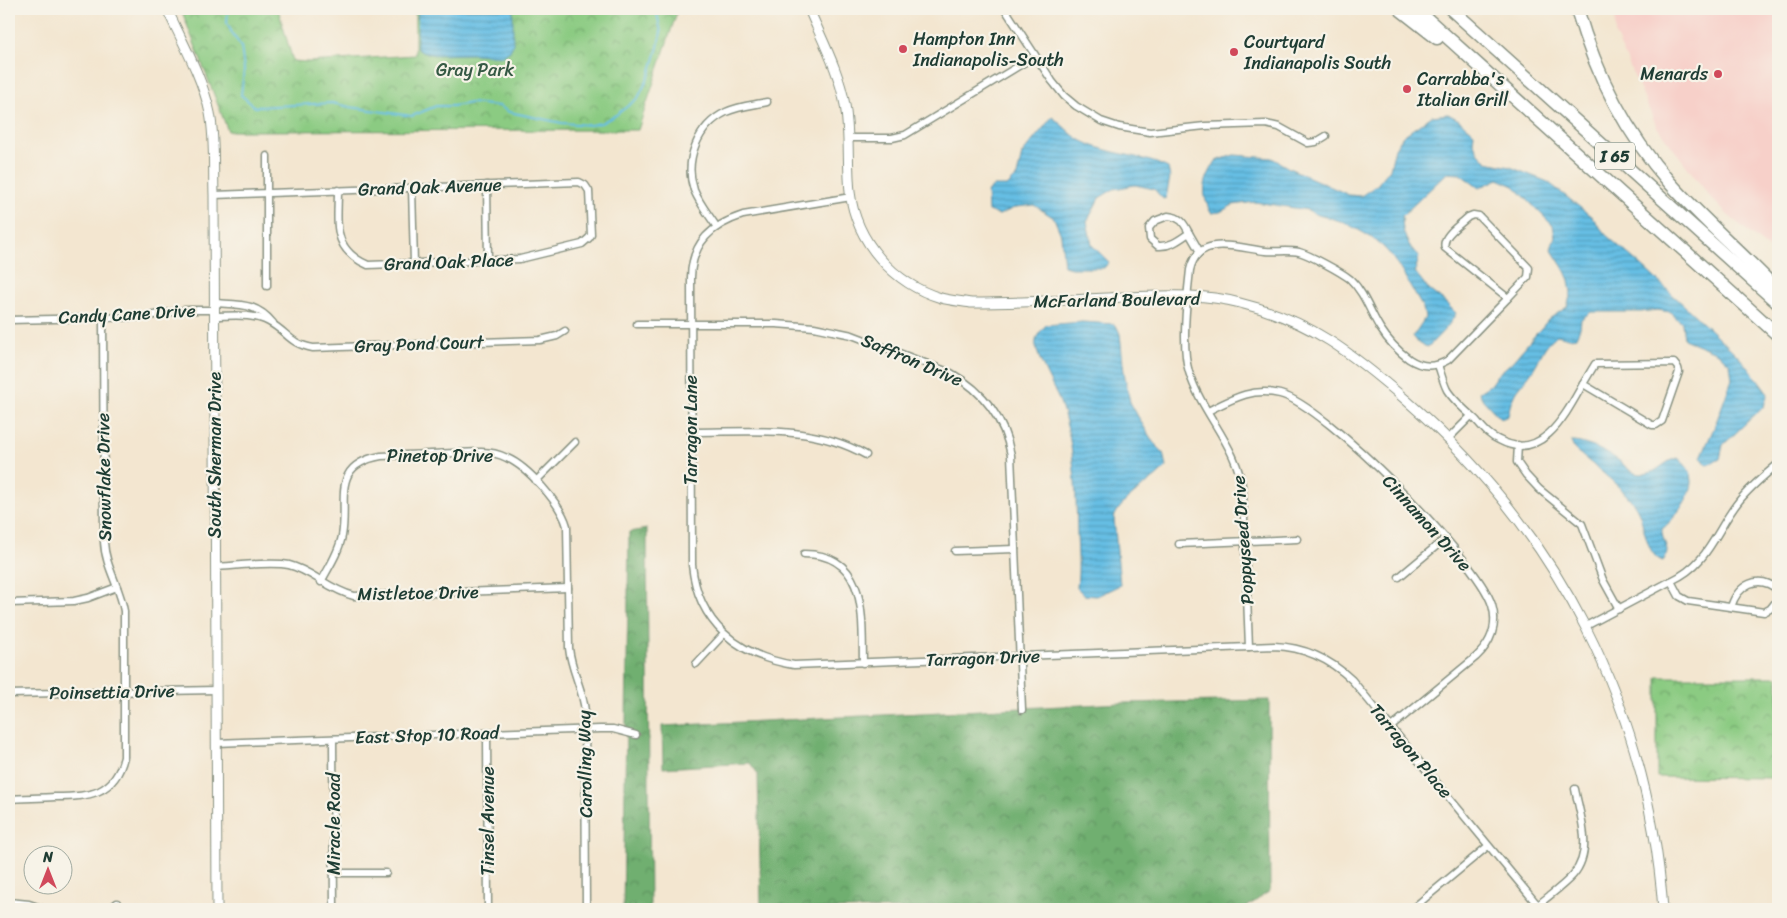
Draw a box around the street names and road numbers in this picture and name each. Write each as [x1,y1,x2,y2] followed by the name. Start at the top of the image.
[1595,142,1635,170] road number: I 65
[358,168,502,206] street label: Grand Oak Avenue
[384,244,514,280] street label: Grand Oak Place
[1033,283,1202,317] street label: McFarland Boulevard
[58,294,196,334] street label: Candy Cane Drive
[856,324,968,396] street label: Saffron Drive
[354,326,485,362] street label: Gray Pond Court
[199,372,231,538] street label: South Sherman Drive
[675,375,707,485] street label: Tarragon Lane
[87,413,121,541] street label: Snowflake Drive
[387,440,493,472] street label: Pinetop Drive
[1374,467,1480,579] street label: Cinnamon Drive
[1223,474,1263,606] street label: Poppyseed Drive
[357,576,479,610] street label: Mistletoe Drive
[925,640,1041,676] street label: Tarragon Drive
[49,675,175,709] street label: Poinsettia Drive
[1361,696,1461,806] street label: Tarragon Place
[568,709,602,818] street label: Carolling Way
[354,716,501,754] street label: East Stop 10 Road
[472,766,504,876] street label: Tinsel Avenue
[318,771,350,875] street label: Miracle Road

